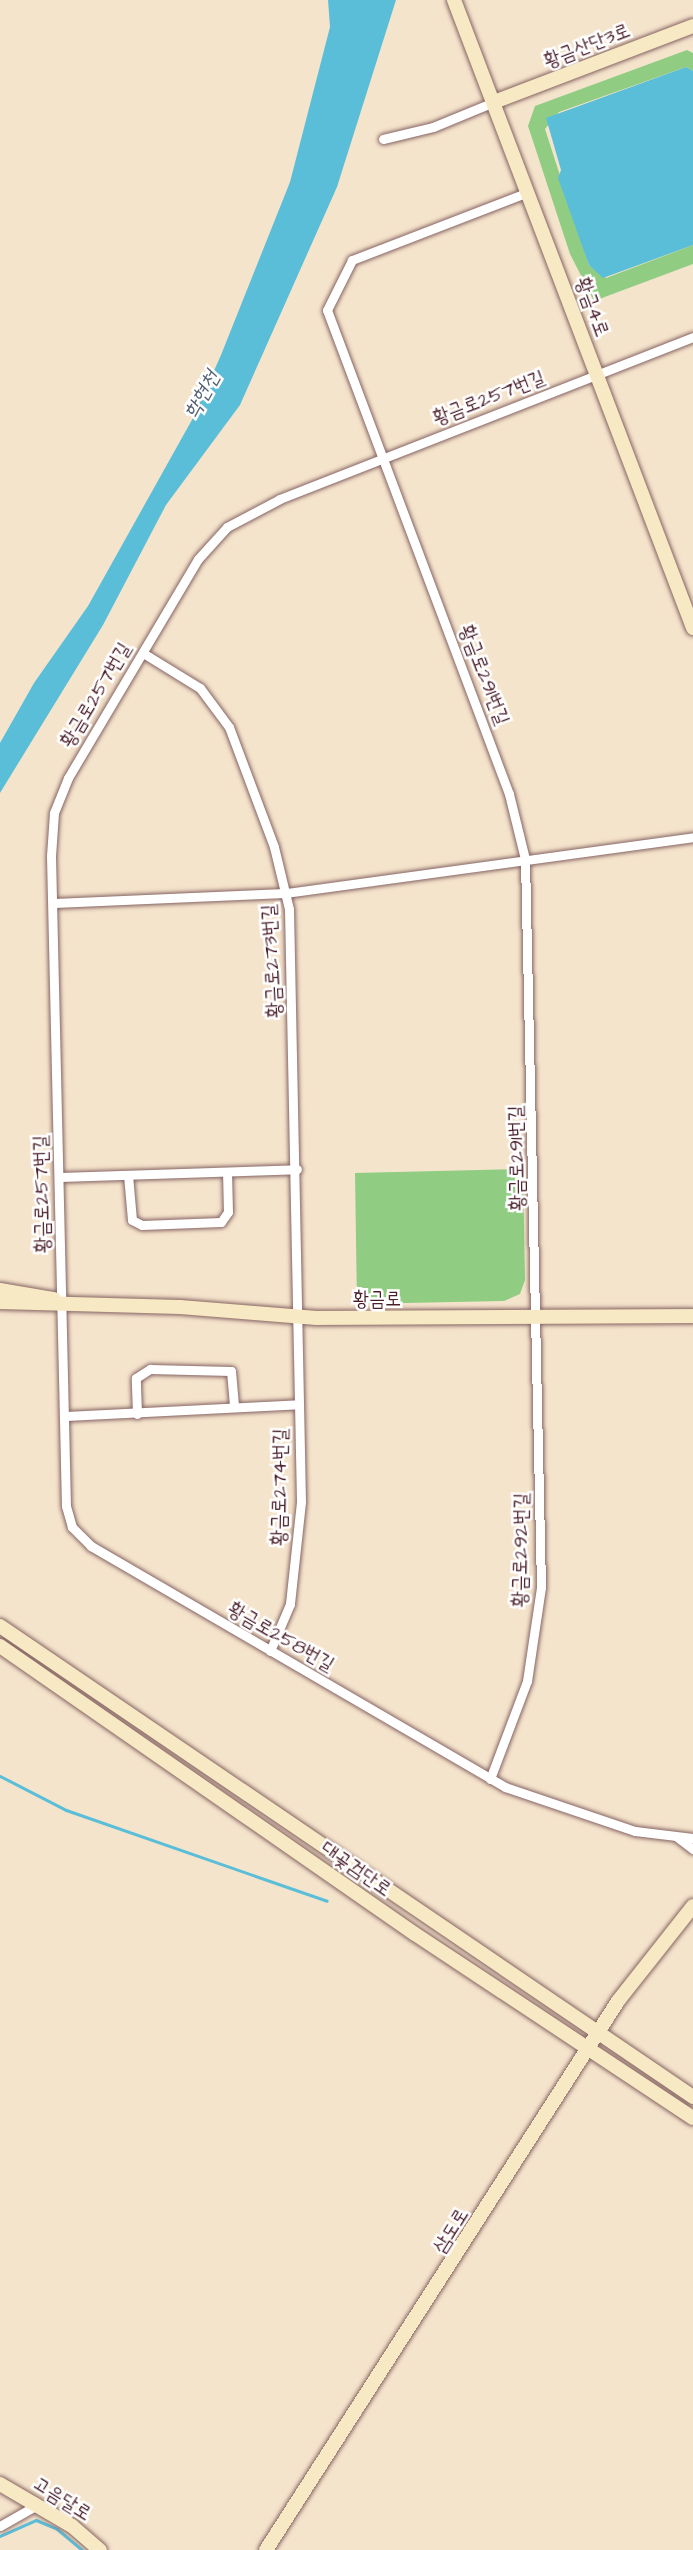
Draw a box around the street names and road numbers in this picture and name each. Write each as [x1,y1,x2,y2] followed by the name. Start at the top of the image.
[540,19,634,73] street label: 황금산단3로
[570,274,614,340] street label: 황금4로
[429,366,549,430] street label: 황금로257번길
[454,621,514,729] street label: 황금로291번길
[55,638,137,752] street label: 황금로257번길
[257,903,287,1019] street label: 황금로273번길
[504,1105,530,1211] street label: 황금로291번길
[29,1135,55,1253] street label: 황금로257번길
[353,1287,401,1311] street label: 황금로
[267,1428,293,1546] street label: 황금로274번길
[508,1492,534,1608] street label: 황금로292번길
[223,1597,339,1677] street label: 황금로258번길
[316,1836,396,1902] street label: 대곶검단로
[428,2204,474,2258] street label: 삼도로
[28,2472,96,2526] street label: 고음달로

